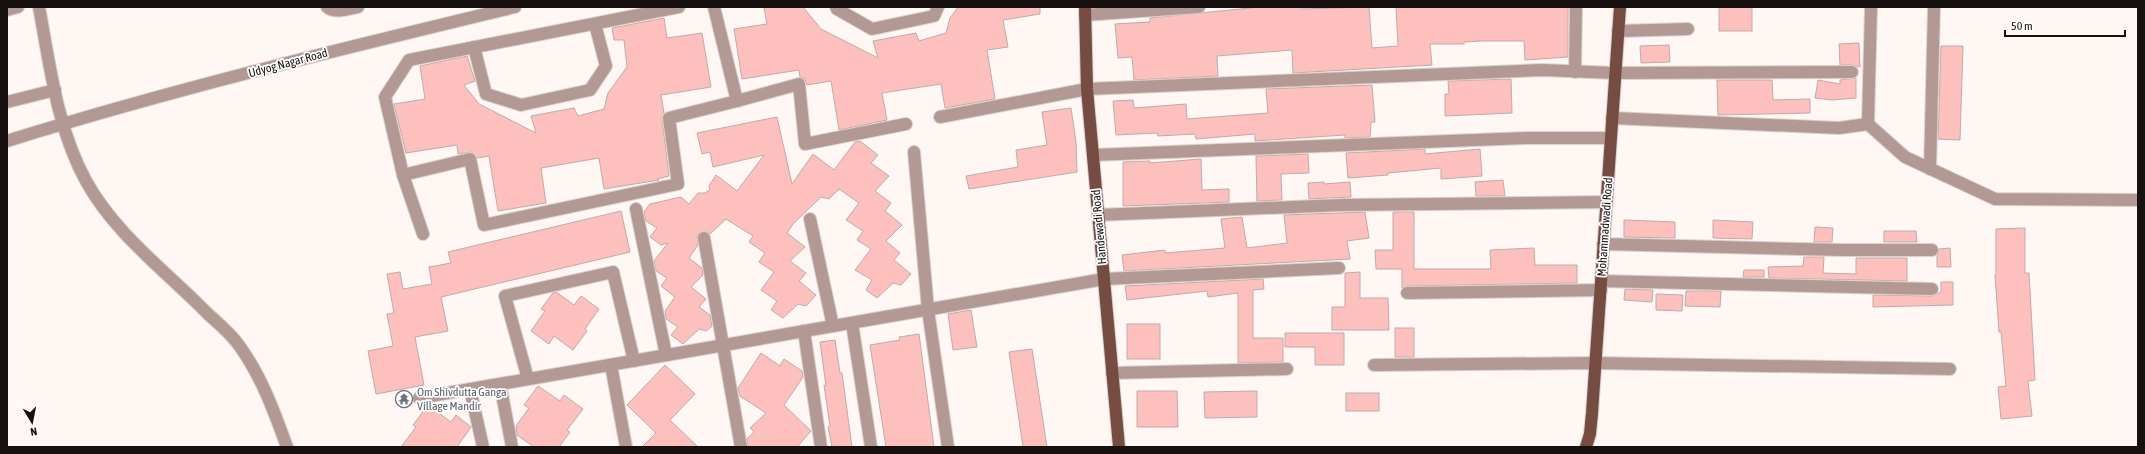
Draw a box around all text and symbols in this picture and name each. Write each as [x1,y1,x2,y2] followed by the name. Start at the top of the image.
[2005,12,2125,38] scale bar
[2011,19,2033,33] text: 50 m
[247,46,329,80] street label: Udyog Nagar Road
[1595,177,1615,277] street label: Mohammadwadi Road
[1089,189,1109,265] street label: Handewadi Road
[417,385,507,413] place label: Om Shivdutta Ganga Village Mandir
[394,389,414,409] temple icon: Om Shivdutta Ganga Village Mandir
[12,402,52,442] north arrow
[29,425,38,438] text: N

